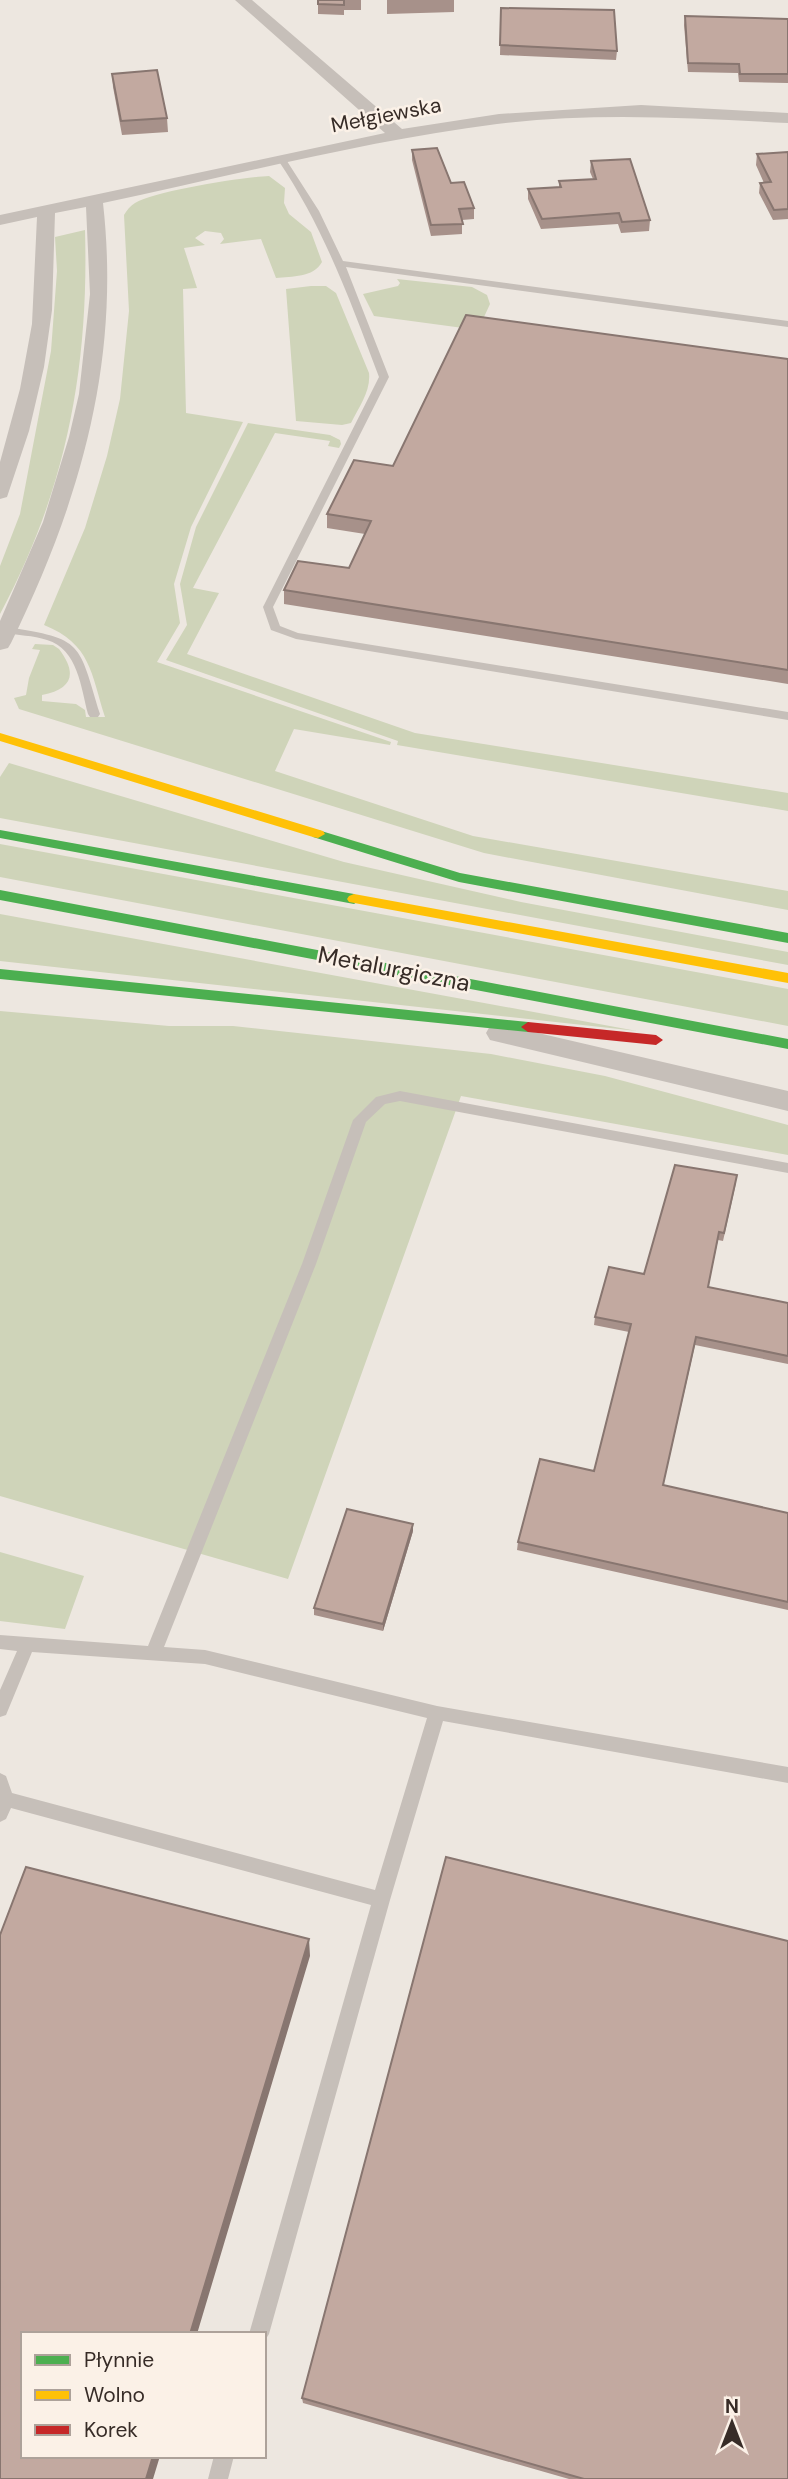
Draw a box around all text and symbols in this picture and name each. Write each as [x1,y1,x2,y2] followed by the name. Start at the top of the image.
[329,91,443,139] street label: Mełgiewska
[315,939,473,998] street label: Metalurgiczna
[21,2332,266,2458] legend
[84,2346,154,2374] text: Płynnie
[84,2381,145,2409] text: Wolno
[697,2388,767,2458] north arrow
[725,2394,739,2419] text: N
[84,2416,138,2444] text: Korek

